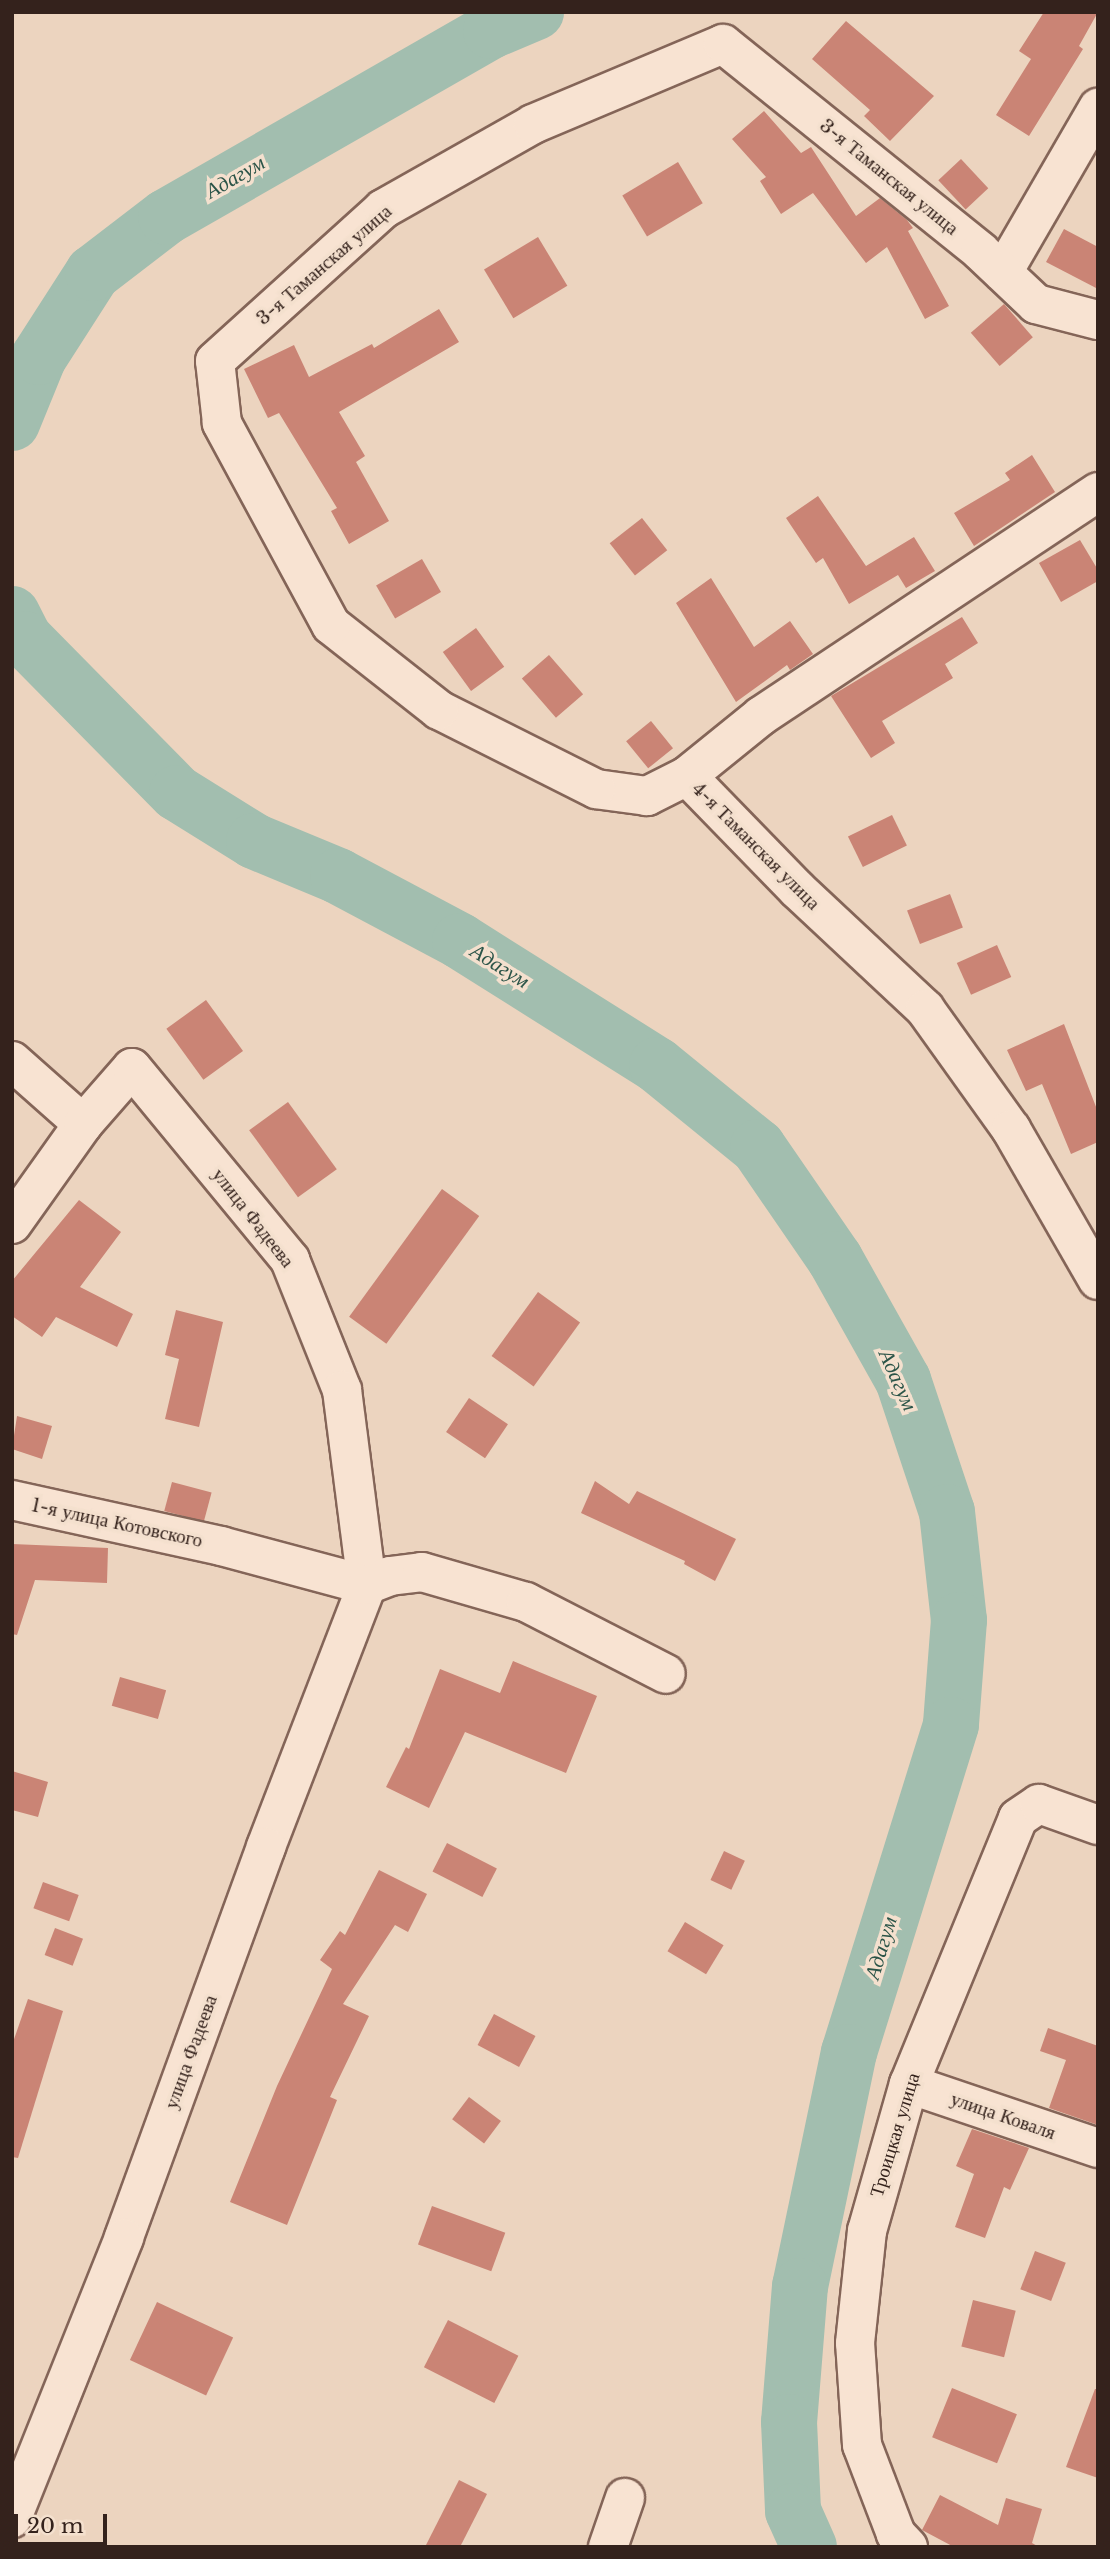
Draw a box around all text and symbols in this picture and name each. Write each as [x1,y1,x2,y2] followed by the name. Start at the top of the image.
[815,114,963,240] street label: 3-я Таманская улица
[201,150,269,204] water label: Адагум
[252,200,396,330] street label: 3-я Таманская улица
[687,777,825,915] street label: 4-я Таманская улица
[466,938,534,994] water label: Адагум
[207,1164,299,1272] street label: улица Фадеева
[873,1345,923,1415] water label: Адагум
[29,1494,205,1552] street label: 1-я улица Котовского
[860,1914,902,1982] water label: Адагум
[160,1992,222,2112] street label: улица Фадеева
[865,2070,925,2200] street label: Троицкая улица
[948,2087,1058,2145] street label: улица Коваля
[18,2500,110,2544] scale bar
[27,2513,84,2539] text: 20 m

